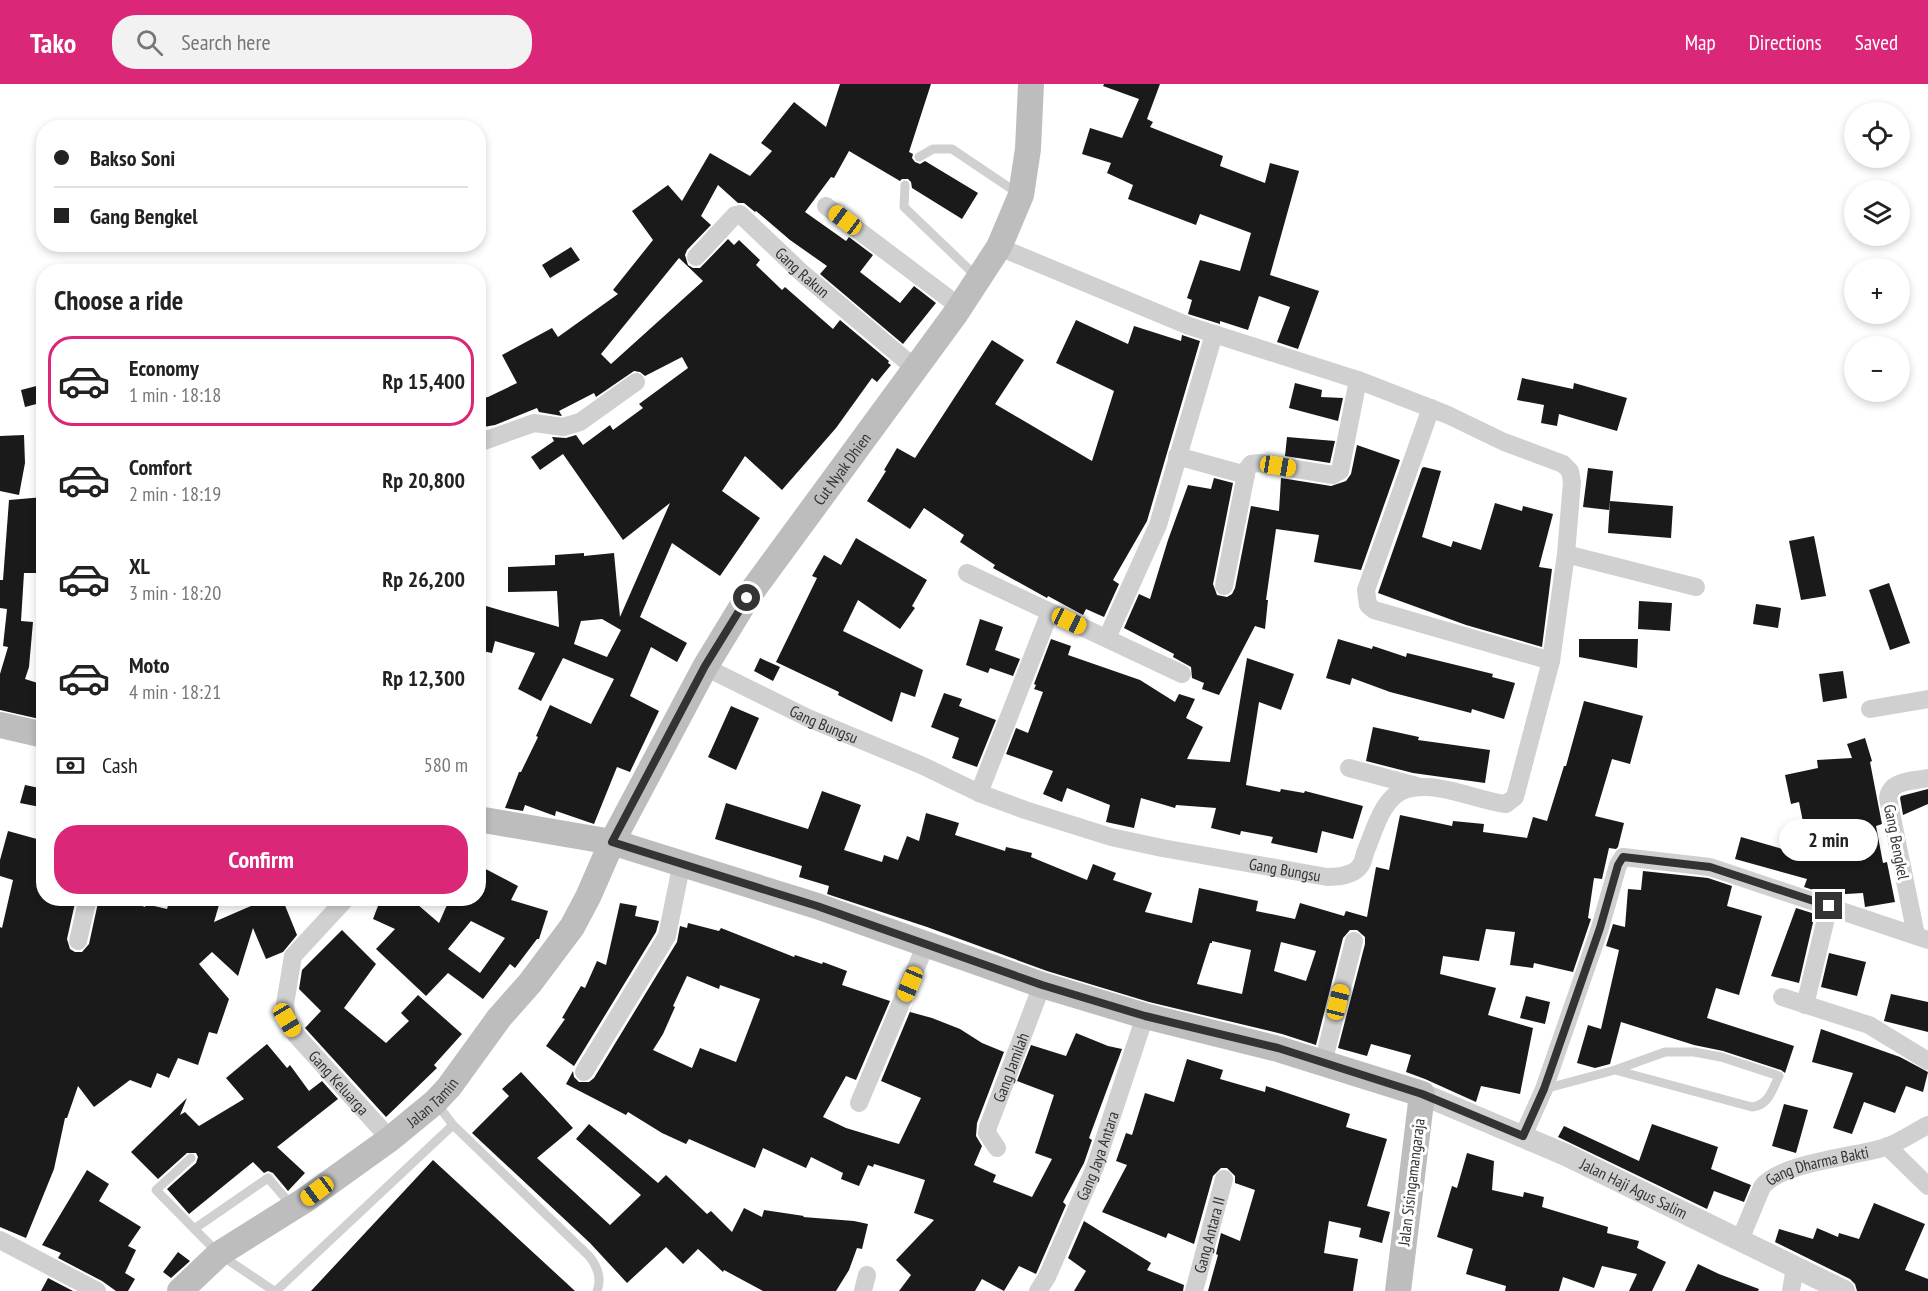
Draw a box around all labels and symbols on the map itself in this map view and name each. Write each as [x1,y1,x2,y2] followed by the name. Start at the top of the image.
[825,202,865,238] car
[771,243,834,302] street label: Gang Rakun
[809,429,875,509] street label: Cut Nyak Dhien
[1259,454,1297,478] car
[733,584,760,611] route start
[1049,605,1089,637] car
[786,701,861,748] street label: Gang Bungsu
[1880,803,1914,882] street label: Gang Bengkel
[1780,819,1878,861] callout: 2 min
[1248,854,1323,886] street label: Gang Bungsu
[1815,892,1842,919] route end
[895,964,925,1004] car
[1325,982,1351,1022] car
[270,1000,304,1040] car
[988,1030,1033,1105] street label: Gang Jamilah
[305,1046,373,1119] street label: Gang Keluarga
[402,1074,462,1132] street label: Jalan Tamin
[1072,1109,1123,1203] street label: Gang Jaya Antara
[1393,1117,1429,1248] street label: Jalan Sisingamangaraja
[1761,1142,1871,1190] street label: Gang Dharma Bakti
[1576,1153,1691,1223] street label: Jalan Haji Agus Salim
[297,1173,337,1209] car
[1189,1195,1229,1275] street label: Gang Antara II

